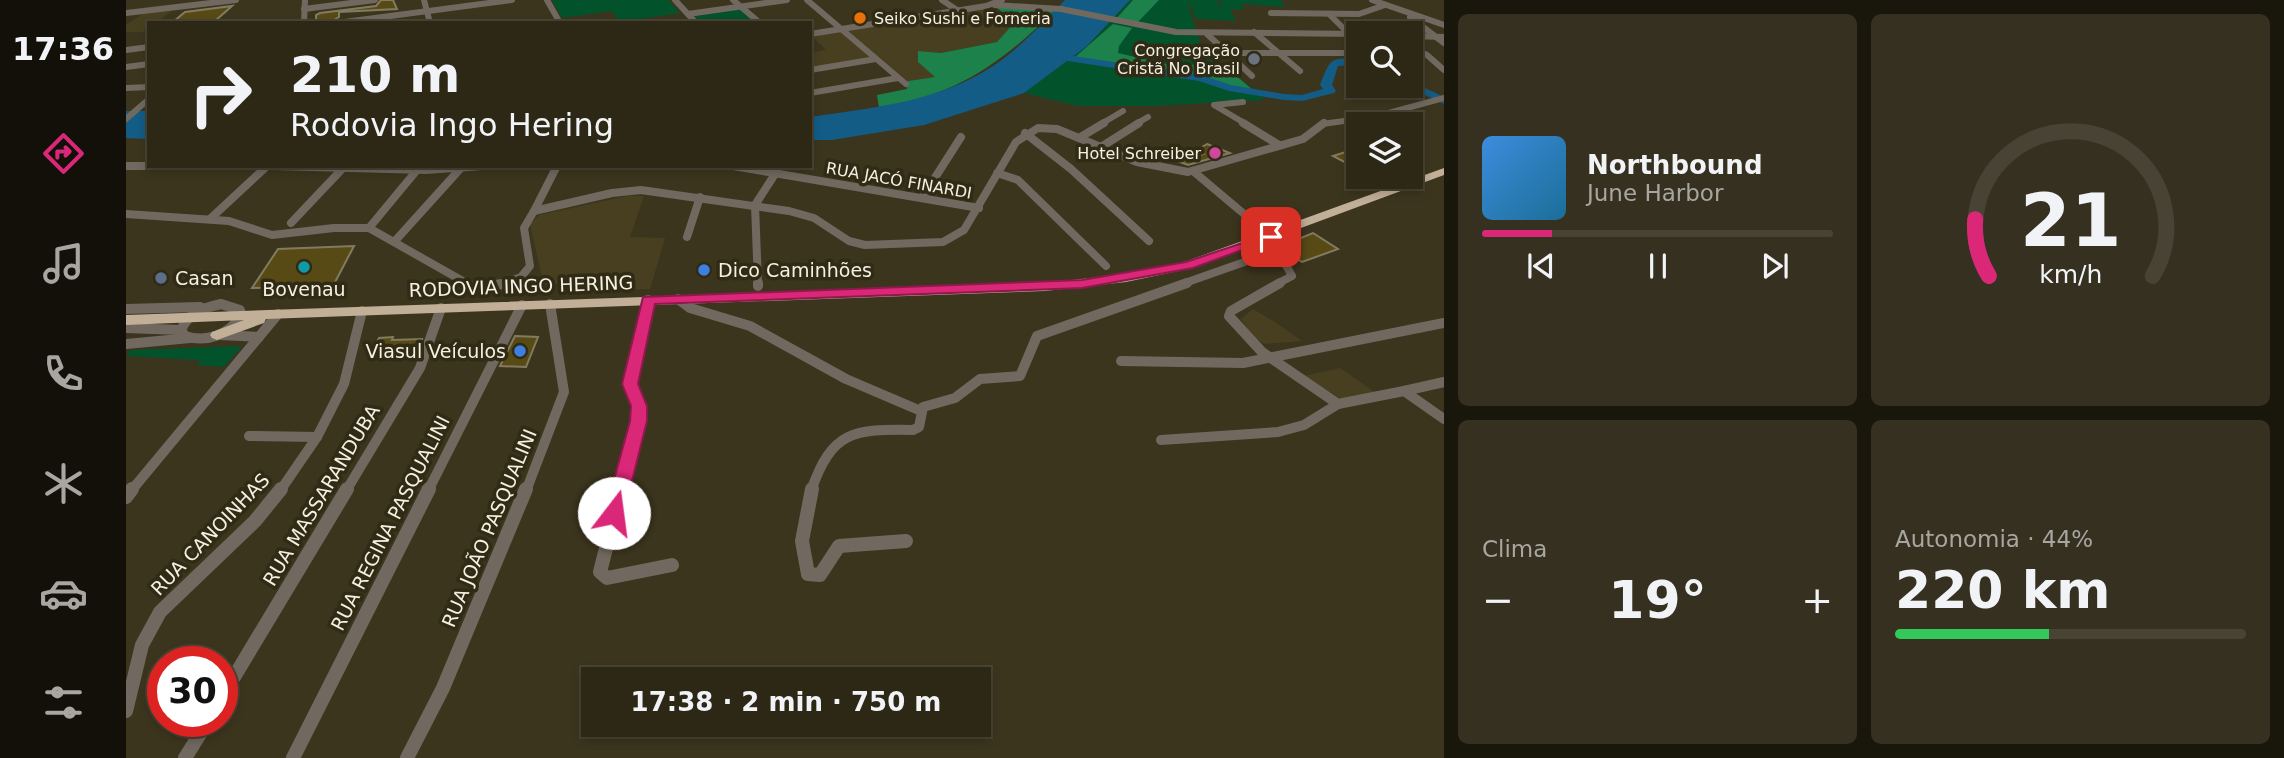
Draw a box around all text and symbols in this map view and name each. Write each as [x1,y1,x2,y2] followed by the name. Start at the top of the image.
[874,9,1051,28] place label: Seiko Sushi e Forneria
[852,10,868,26] marker: Seiko Sushi e Forneria
[1346,21,1423,189] map controls
[1346,21,1423,98] button: search
[12,30,114,68] text: 17:36
[1117,41,1240,78] place label: Congregação Cristã No Brasil
[290,47,460,104] text: 210 m
[175,49,266,140] icon: right
[1246,51,1262,67] marker: Congregação Cristã No Brasil
[290,106,614,144] text: Rodovia Ingo Hering
[1346,112,1423,189] button: layers
[39,129,88,178] icon: directions
[1077,144,1201,163] place label: Hotel Schreiber
[1207,145,1223,161] marker: Hotel Schreiber
[1587,150,1763,180] text: Northbound
[824,158,973,203] street label: RUA JACÓ FINARDI
[2020,179,2121,264] text: 21
[1587,180,1723,206] text: June Harbor
[1241,207,1301,267] pin
[1252,218,1290,256] icon: arrive
[39,239,88,288] icon: music
[1522,247,1560,285] icon: previous
[1639,247,1677,285] icon: pause
[1756,247,1794,285] icon: next
[296,259,312,275] marker: Bovenau
[718,259,872,281] place label: Dico Caminhões
[2039,260,2102,289] text: km/h
[696,262,712,278] marker: Dico Caminhões
[175,267,234,289] place label: Casan
[153,270,169,286] marker: Casan
[408,271,634,301] street label: RODOVIA INGO HERING
[262,278,346,300] place label: Bovenau
[365,340,506,362] place label: Viasul Veículos
[512,343,528,359] marker: Viasul Veículos
[39,349,88,398] icon: phone
[258,401,384,589] street label: RUA MASSARANDUBA
[326,412,454,634] street label: RUA REGINA PASQUALINI
[437,426,541,630] street label: RUA JOÃO PASQUALINI
[39,459,88,508] icon: climate
[146,469,274,599] street label: RUA CANOINHAS
[577,476,651,550] position arrow
[1895,526,2093,552] text: Autonomia · 44%
[1482,536,1547,562] text: Clima
[1895,560,2110,620] text: 220 km
[39,569,88,618] icon: car
[1608,570,1707,630] text: 19°
[1482,578,1514,622] text: −
[1801,578,1833,622] text: +
[147,646,238,737] speed limit sign: 30
[39,678,88,727] icon: filters
[631,687,941,717] text: 17:38 · 2 min · 750 m

